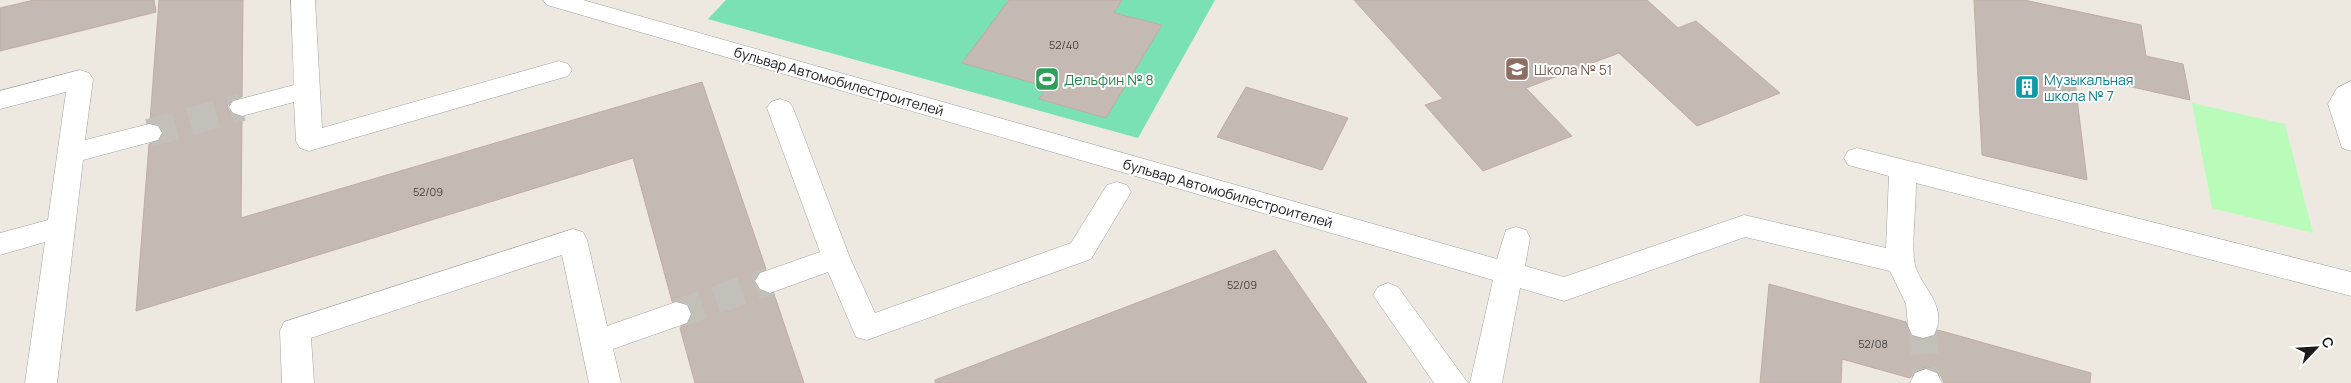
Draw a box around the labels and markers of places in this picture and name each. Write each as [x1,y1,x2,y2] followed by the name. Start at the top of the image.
[1504,56,1530,82] school or university icon: Школа № 51
[1534,60,1612,79] place label: Школа № 51
[1034,66,1060,92] sports icon: Дельфин № 8
[1064,70,1154,89] place label: Дельфин № 8
[2044,70,2133,105] place label: Музыкальная школа № 7
[2014,74,2040,100] building icon: Музыкальная школа № 7

